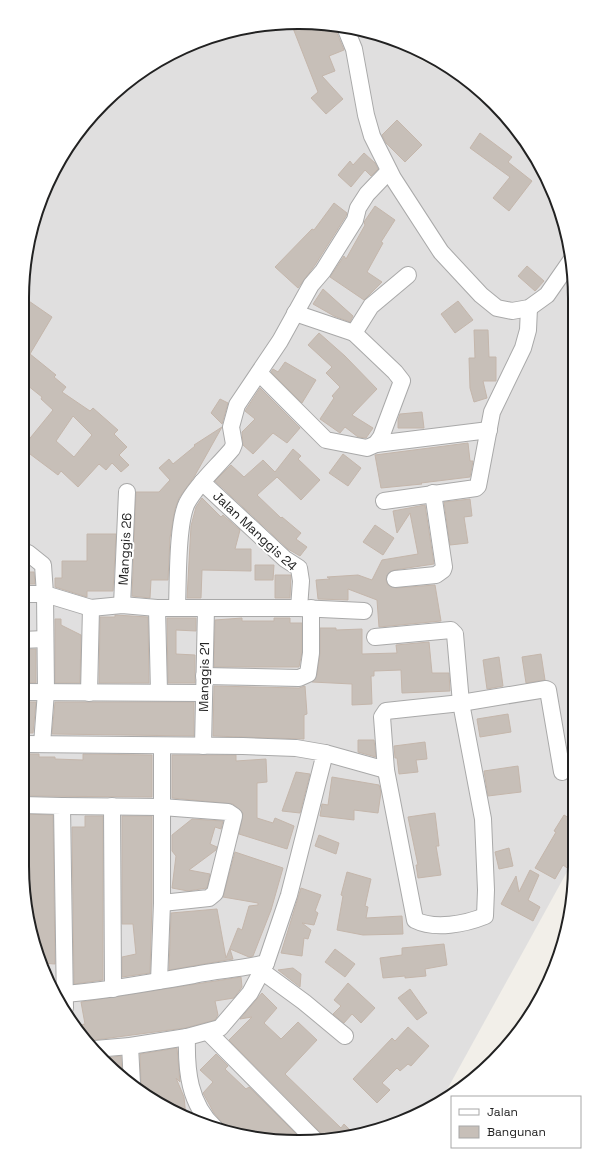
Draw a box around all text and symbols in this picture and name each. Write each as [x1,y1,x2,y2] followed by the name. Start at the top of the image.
[209,488,301,574] street label: Jalan Manggis 24
[115,512,135,586] street label: Manggis 26
[195,642,213,712] street label: Manggis 21
[451,1096,581,1148] legend
[487,1104,518,1120] text: Jalan
[487,1124,546,1140] text: Bangunan

